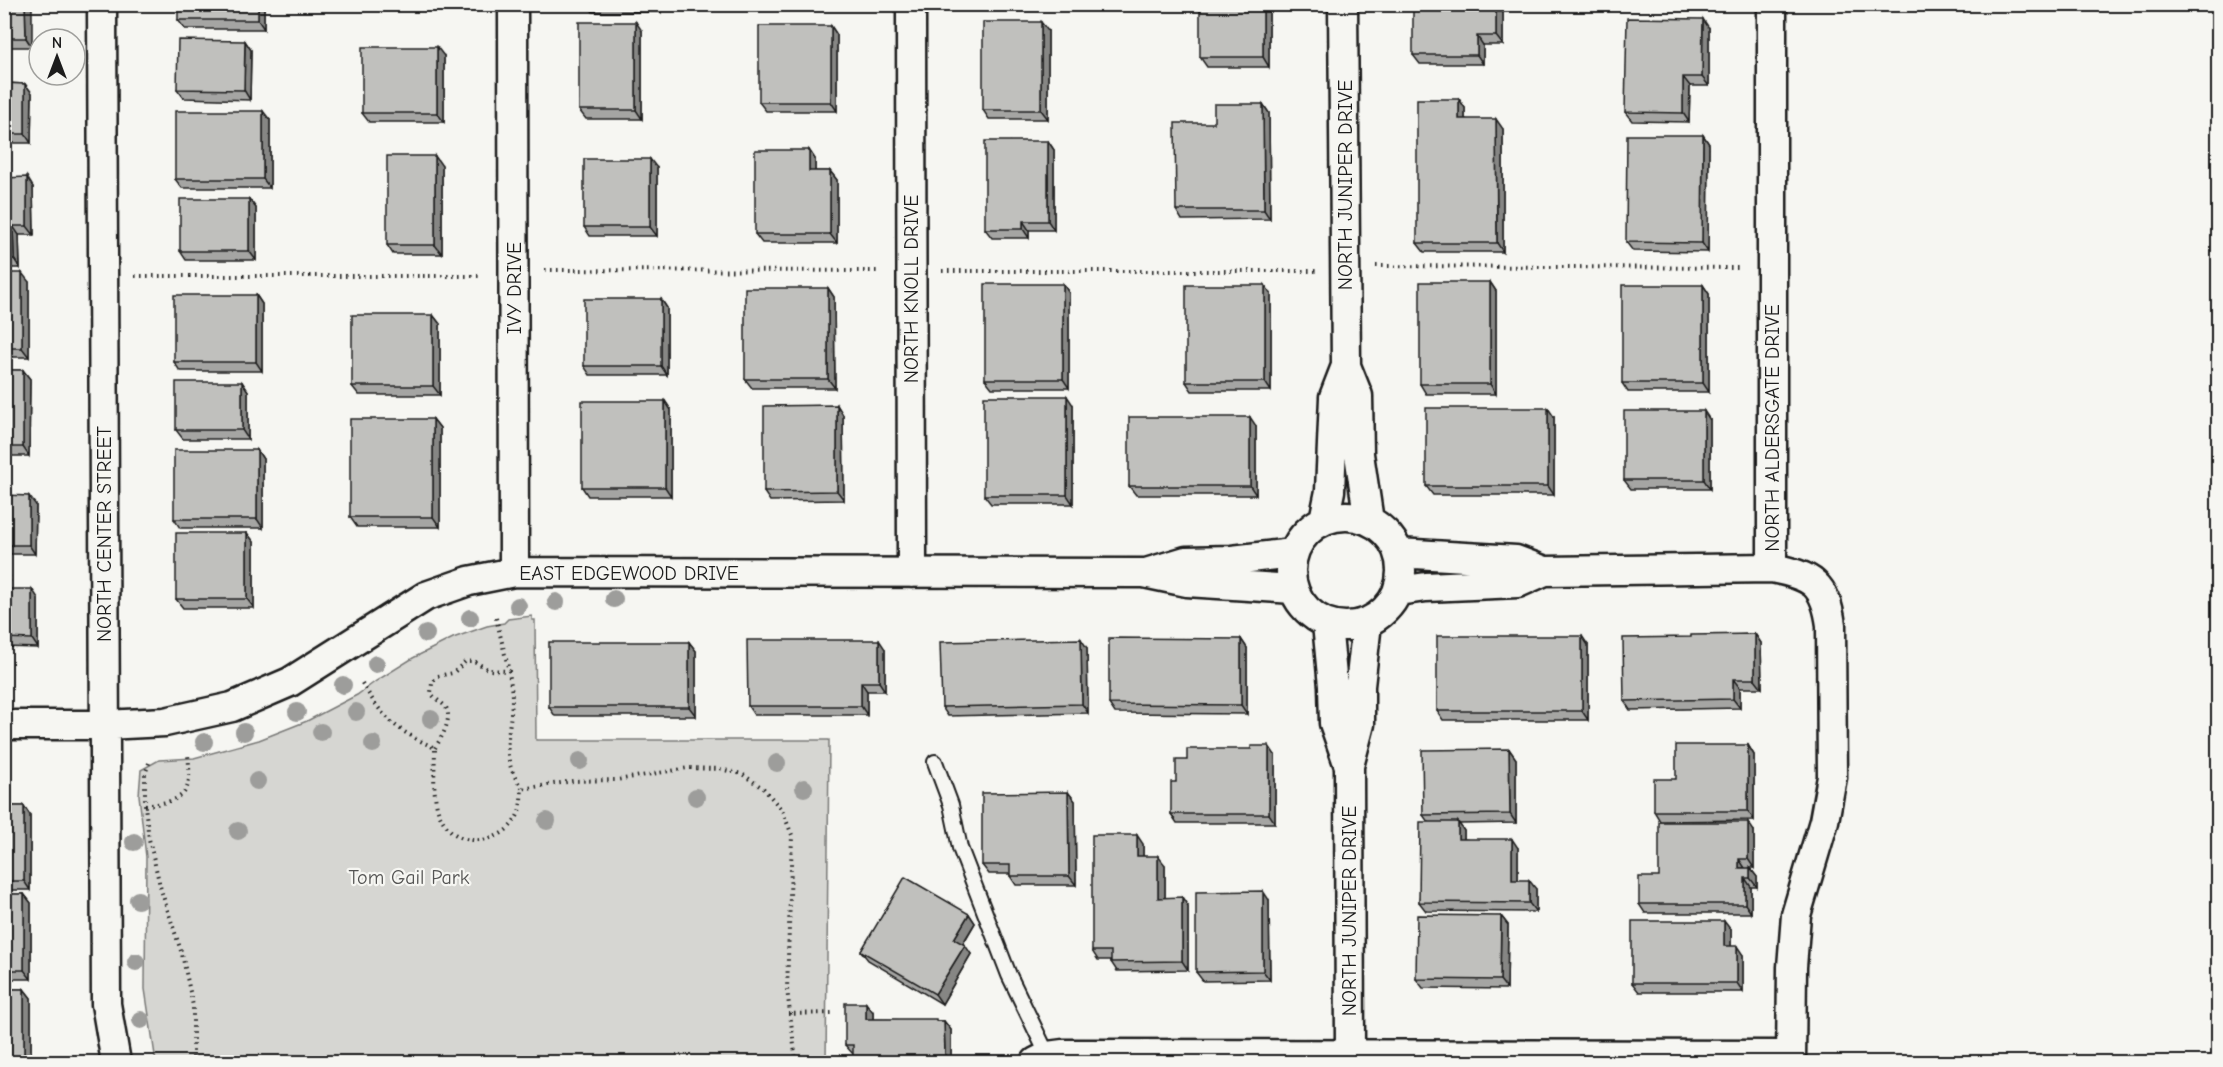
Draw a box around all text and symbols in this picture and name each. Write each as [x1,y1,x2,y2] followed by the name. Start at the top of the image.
[27,27,87,87] north arrow
[52,34,62,52] text: N
[1334,80,1357,290] street label: NORTH JUNIPER DRIVE
[900,195,923,383] street label: NORTH KNOLL DRIVE
[503,242,526,334] street label: IVY DRIVE
[1761,304,1784,552] street label: NORTH ALDERSGATE DRIVE
[93,425,116,642] street label: NORTH CENTER STREET
[519,562,739,585] street label: EAST EDGEWOOD DRIVE
[1338,806,1361,1016] street label: NORTH JUNIPER DRIVE
[349,866,470,889] park label: Tom Gail Park

